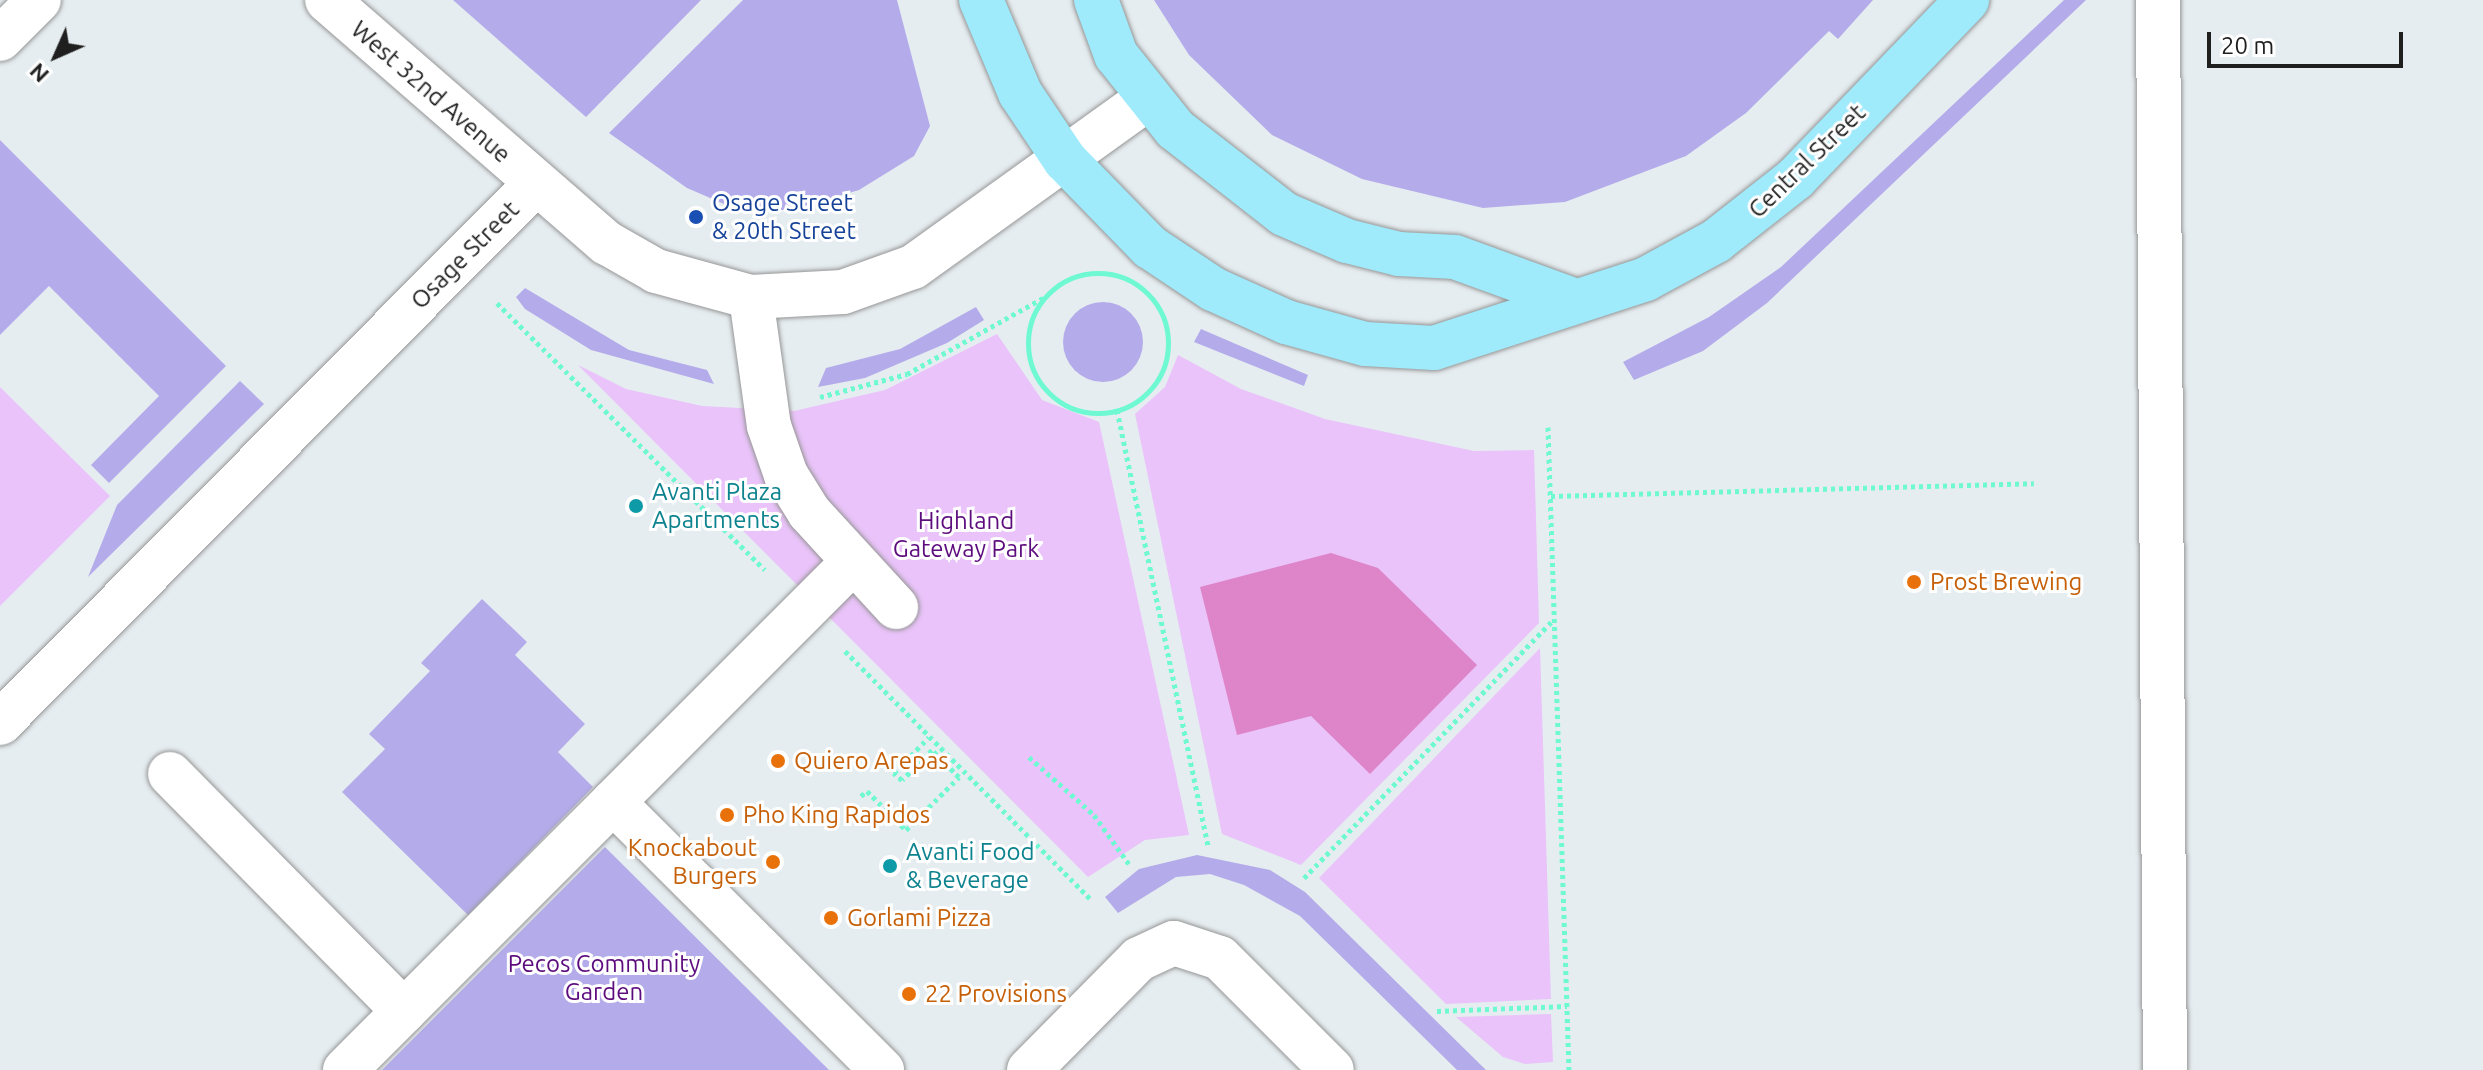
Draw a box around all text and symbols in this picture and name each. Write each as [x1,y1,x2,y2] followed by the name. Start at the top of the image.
[345,15,517,169] street label: West 32nd Avenue
[16,16,96,96] north arrow
[2211,16,2407,66] scale bar
[2221,32,2274,59] text: 20 m
[24,59,53,88] text: N
[1743,98,1871,224] street label: Central Street
[712,189,856,245] place label: Osage Street & 20th Street
[405,195,525,315] street label: Osage Street
[687,208,705,226] marker: Osage Street & 20th Street
[652,478,782,534] place label: Avanti Plaza Apartments
[627,497,645,515] marker: Avanti Plaza Apartments
[893,507,1039,563] park label: Highland Gateway Park
[1930,568,2082,596] place label: Prost Brewing
[1905,573,1923,591] marker: Prost Brewing
[794,747,949,775] place label: Quiero Arepas
[769,752,787,770] marker: Quiero Arepas
[743,801,930,829] place label: Pho King Rapidos
[718,806,736,824] marker: Pho King Rapidos
[628,834,757,890] place label: Knockabout Burgers
[906,838,1034,894] place label: Avanti Food & Beverage
[764,853,782,871] marker: Knockabout Burgers
[881,857,899,875] marker: Avanti Food & Beverage
[847,904,991,932] place label: Gorlami Pizza
[822,909,840,927] marker: Gorlami Pizza
[508,950,700,1006] park label: Pecos Community Garden
[925,980,1067,1008] place label: 22 Provisions
[900,985,918,1003] marker: 22 Provisions

